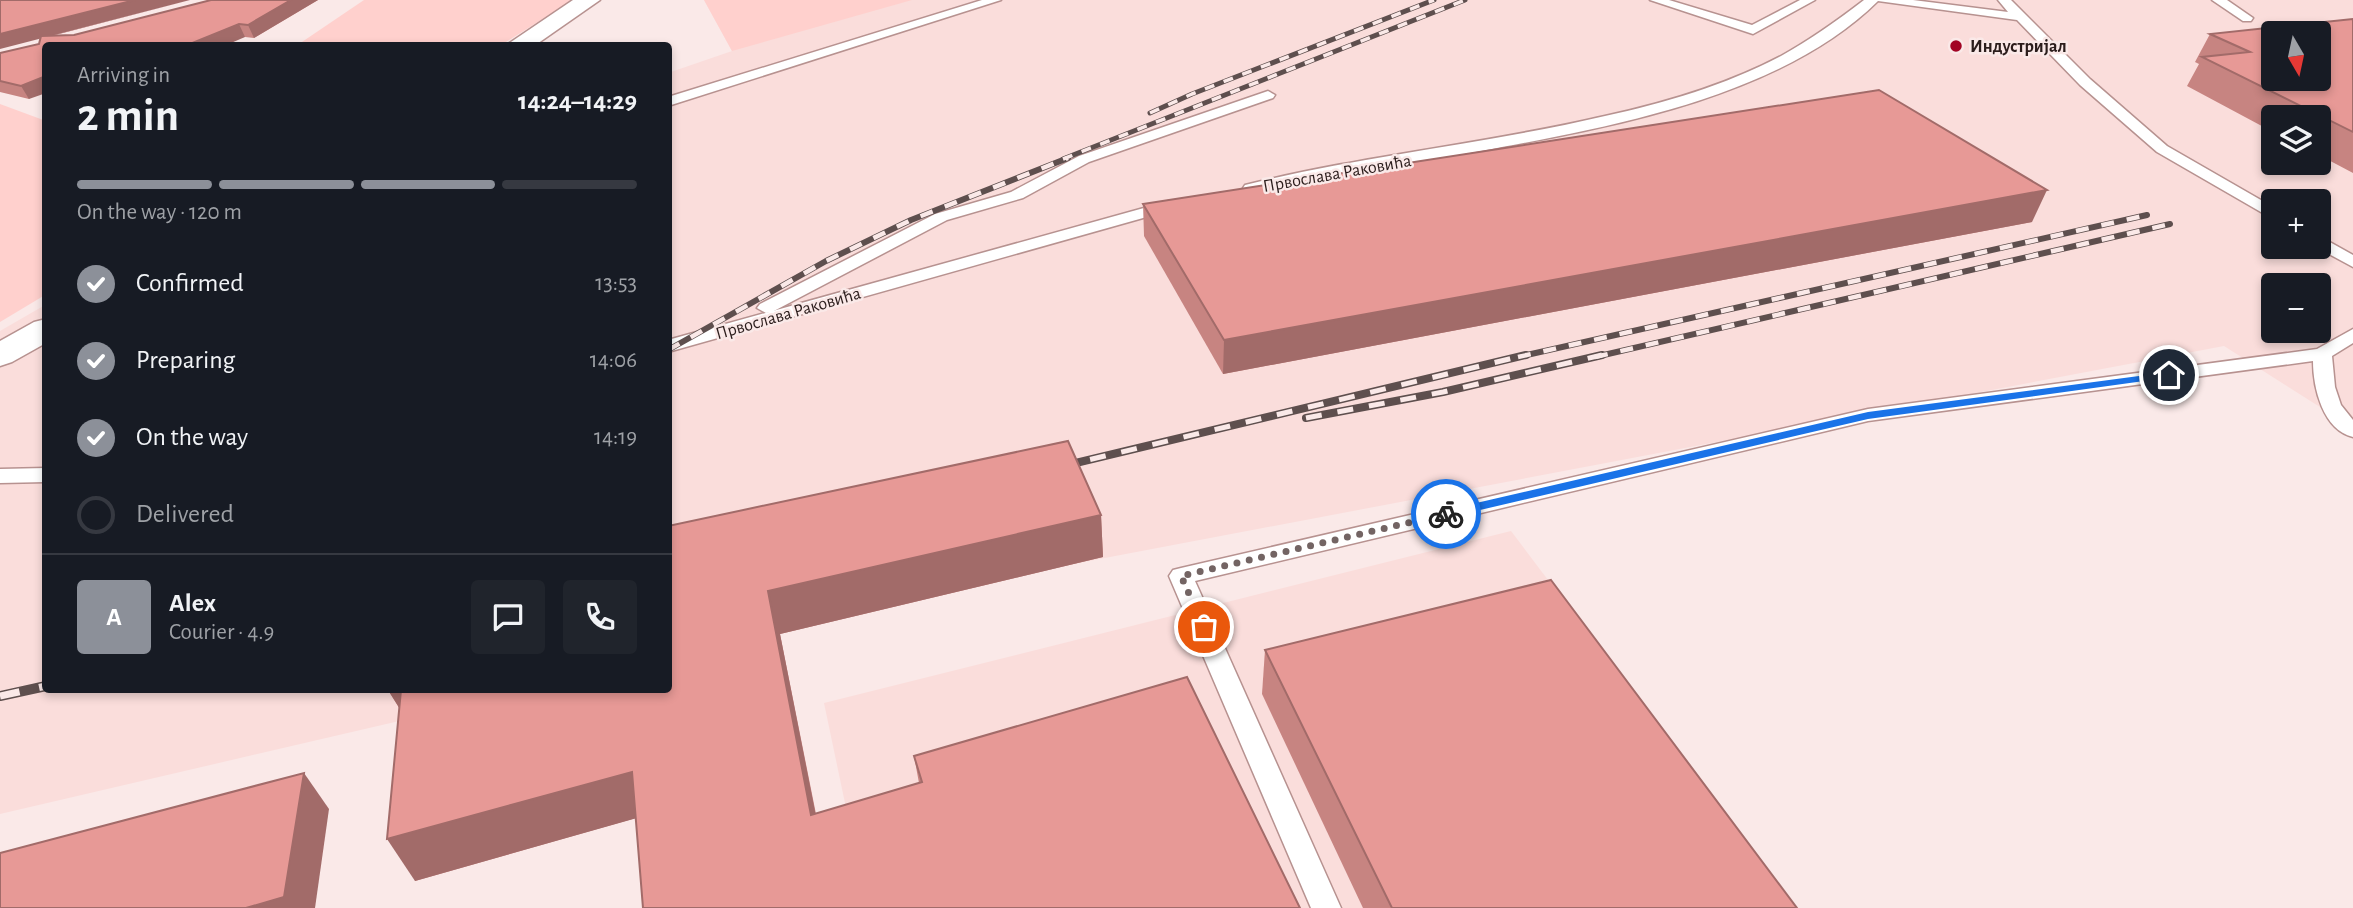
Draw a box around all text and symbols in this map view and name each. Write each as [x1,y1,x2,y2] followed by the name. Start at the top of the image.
[2261,21,2331,91] north arrow
[2261,21,2331,343] map controls
[1948,38,1964,54] marker: Индустријал
[1970,38,2067,56] place label: Индустријал
[77,64,170,87] text: Arriving in
[518,88,637,114] text: 14:24–14:29
[77,93,179,139] text: 2 min
[2261,105,2331,175] button: layers
[1262,152,1413,196] street label: Првослава Раковића
[2261,189,2331,259] button: +
[77,201,242,224] text: On the way · 120 m
[77,265,115,303] icon: check
[136,270,244,296] text: Confirmed
[595,272,637,295] text: 13:53
[2261,273,2331,343] button: −
[714,285,863,343] street label: Првослава Раковића
[77,342,115,380] icon: check
[2139,345,2199,405] pin
[136,347,235,373] text: Preparing
[590,349,637,372] text: 14:06
[2150,356,2188,394] icon: home
[77,419,115,457] icon: check
[136,424,248,450] text: On the way
[594,426,637,449] text: 14:19
[1411,479,1481,549] courier
[1427,495,1465,533] icon: bike
[136,501,234,527] text: Delivered
[471,580,545,654] button: chat
[563,580,637,654] button: phone
[169,590,216,616] text: Alex
[1174,597,1234,657] pin
[106,604,122,630] text: A
[1185,608,1223,646] icon: bag
[169,621,274,644] text: Courier · 4.9

